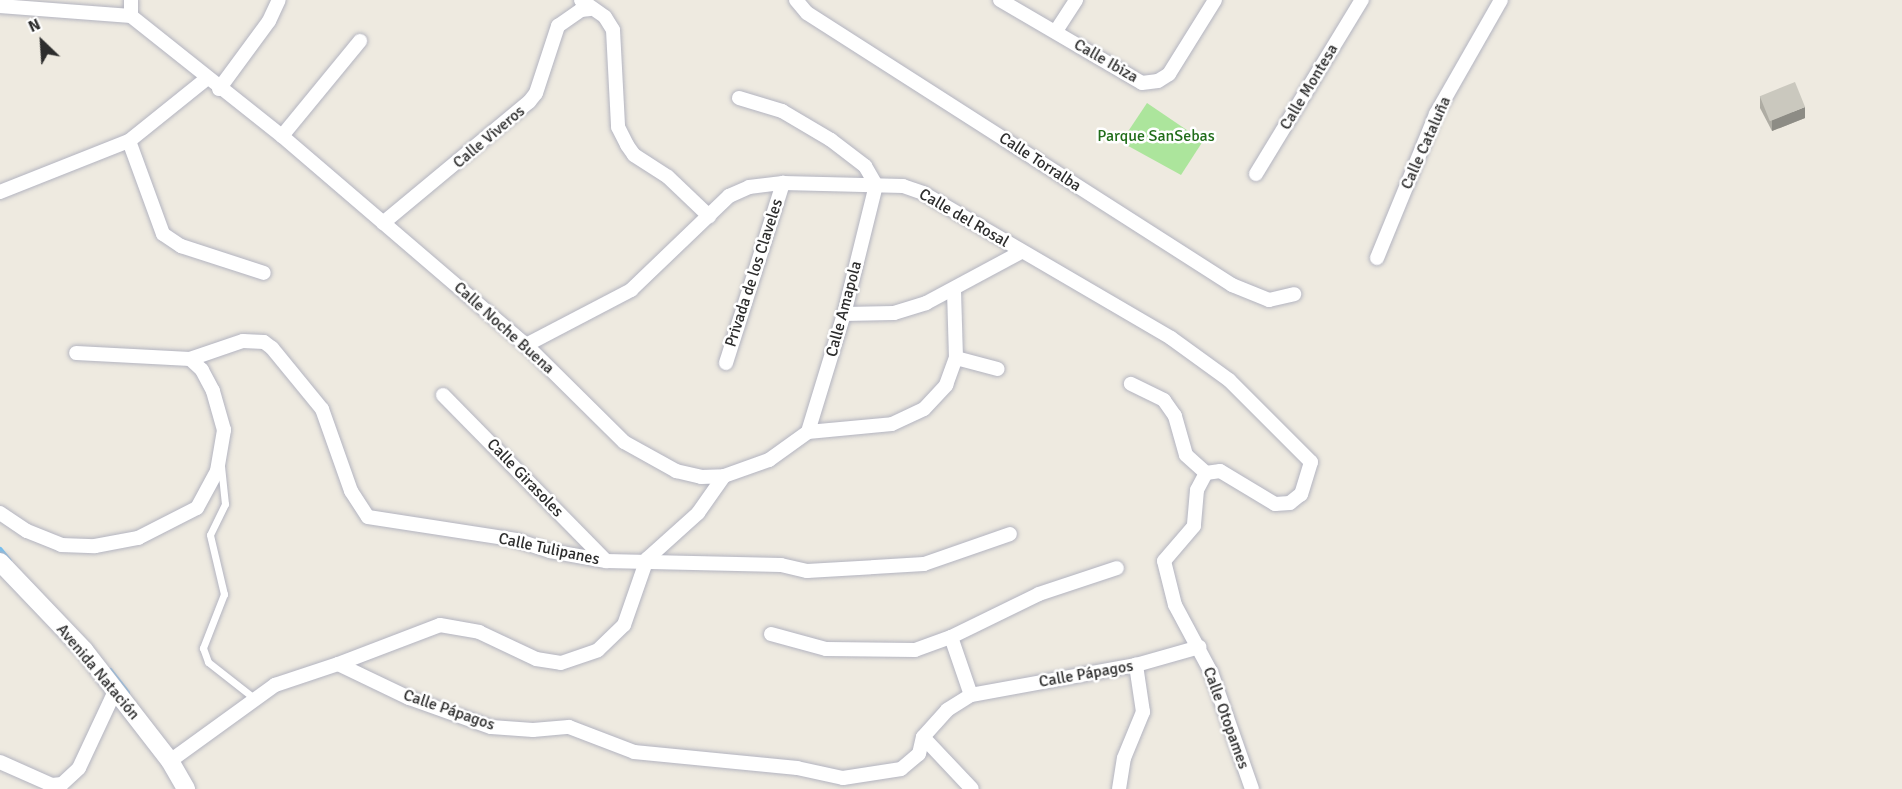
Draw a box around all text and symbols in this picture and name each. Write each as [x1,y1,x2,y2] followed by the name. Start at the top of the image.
[12,12,72,72] north arrow
[25,14,44,37] text: N
[1070,35,1142,87] street label: Calle Ibiza
[1276,41,1342,133] street label: Calle Montesa
[1397,94,1455,192] street label: Calle Cataluña
[449,101,529,173] street label: Calle Viveros
[1097,126,1215,146] park label: Parque SanSebas
[995,128,1085,196] street label: Calle Torralba
[916,185,1012,251] street label: Calle del Rosal
[721,196,787,350] street label: Privada de los Claveles
[822,259,866,359] street label: Calle Amapola
[450,278,558,378] street label: Calle Noche Buena
[483,435,567,521] street label: Calle Girasoles
[497,529,601,569] street label: Calle Tulipanes
[52,620,144,724] street label: Avenida Natación
[1037,656,1135,692] street label: Calle Pápagos
[1199,664,1253,772] street label: Calle Otopames
[401,685,497,735] street label: Calle Pápagos

